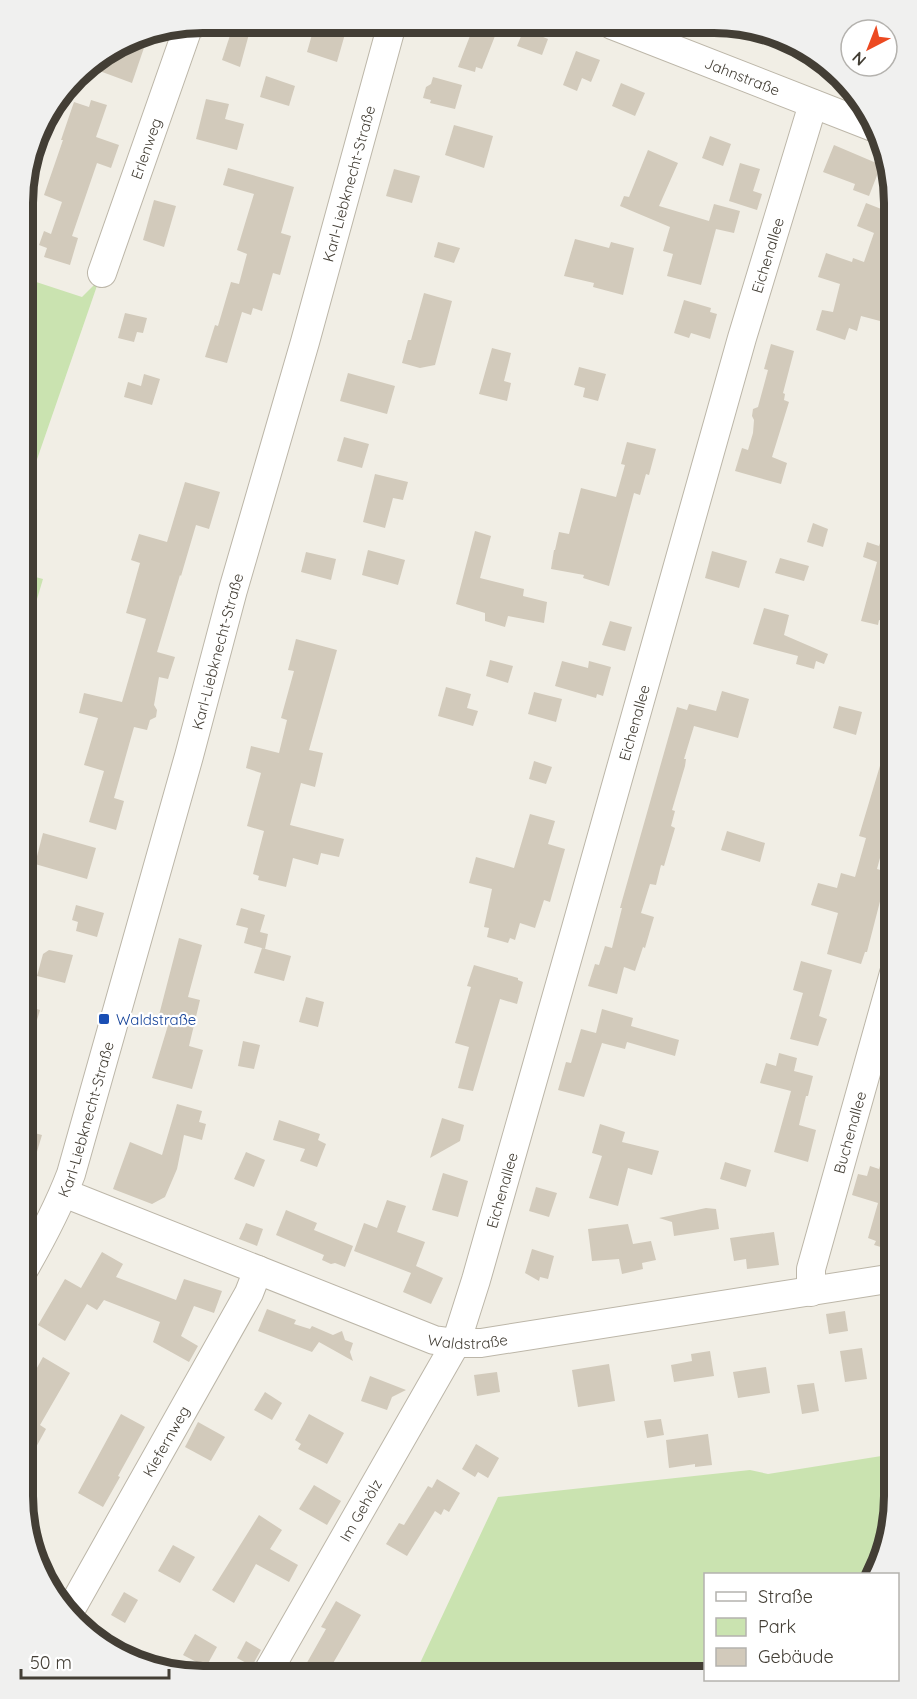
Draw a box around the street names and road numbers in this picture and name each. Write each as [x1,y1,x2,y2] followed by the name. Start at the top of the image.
[702,53,783,99] street label: Jahnstraße
[318,103,379,264] street label: Karl-Liebknecht-Straße
[126,115,165,182] street label: Erlenweg
[747,215,788,295] street label: Eichenallee
[187,571,247,732] street label: Karl-Liebknecht-Straße
[614,682,654,763] street label: Eichenallee
[53,1039,117,1200] street label: Karl-Liebknecht-Straße
[829,1089,870,1176] street label: Buchenallee
[482,1150,521,1230] street label: Eichenallee
[427,1329,509,1353] street label: Waldstraße
[138,1402,193,1480] street label: Kiefernweg
[335,1476,386,1545] street label: Im Gehölz

